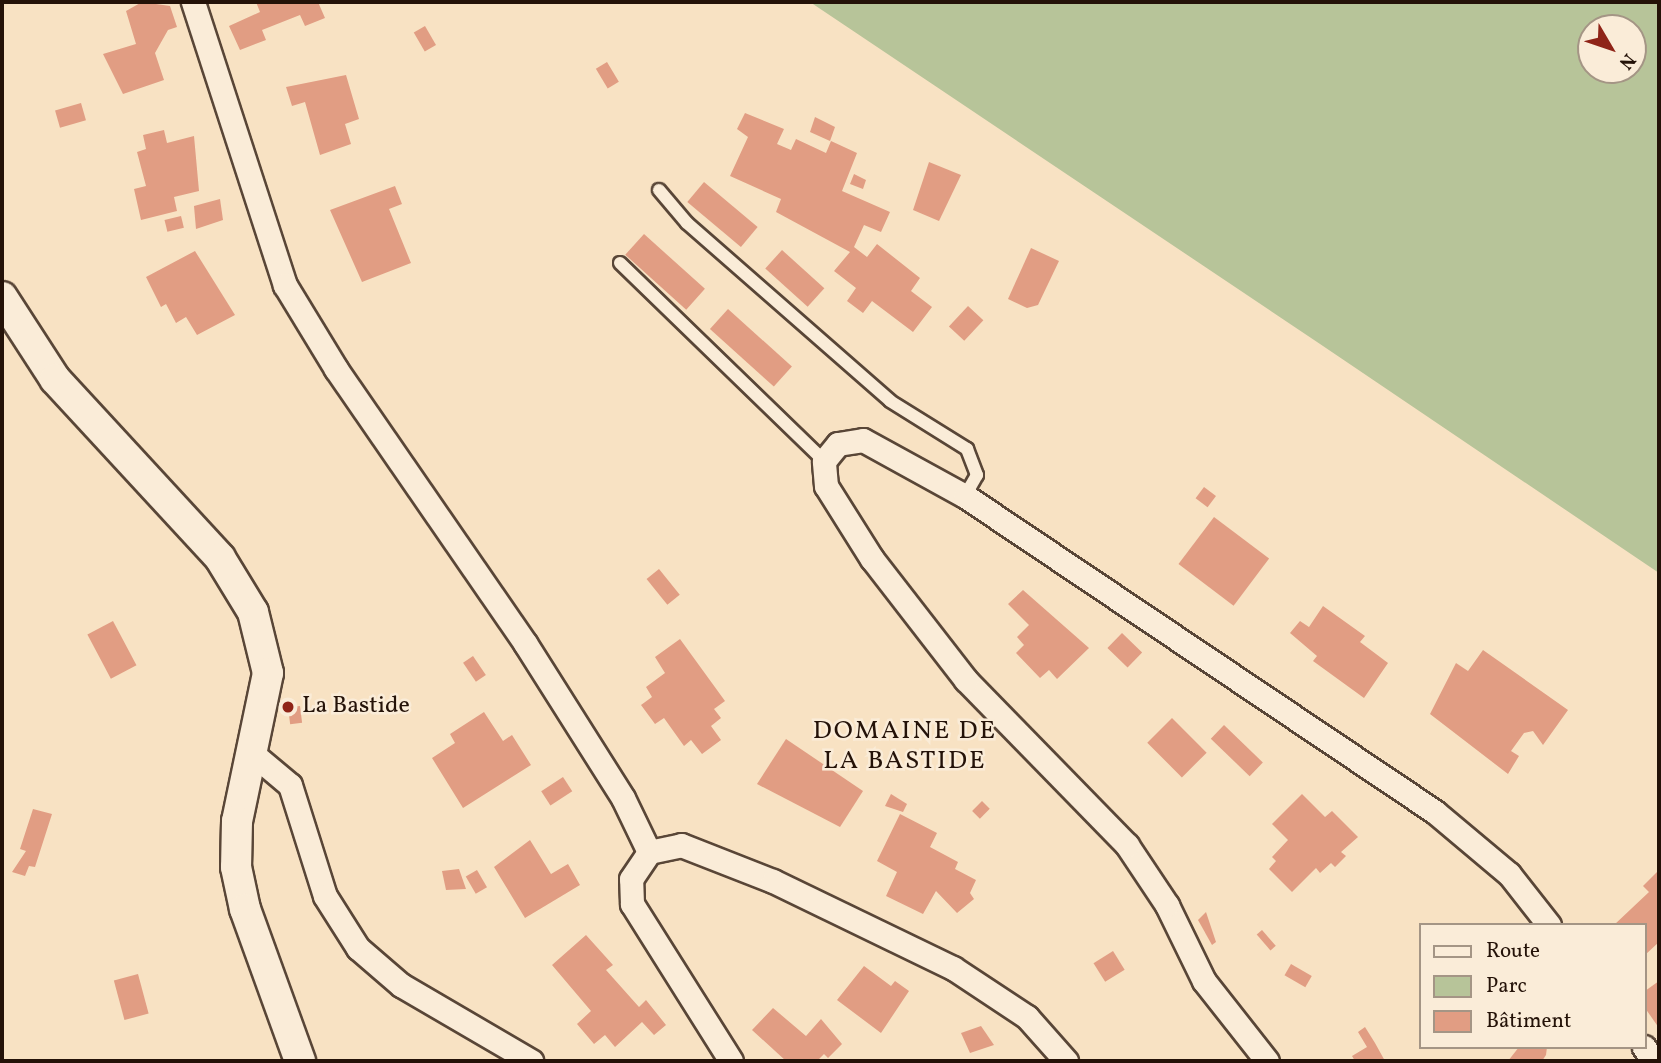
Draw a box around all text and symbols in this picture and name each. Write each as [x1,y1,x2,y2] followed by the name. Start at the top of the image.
[1577,14,1647,84] north arrow
[1612,47,1641,74] text: N
[302,693,410,721] place label: La Bastide
[280,699,296,715] marker: La Bastide
[814,716,996,778] district label: DOMAINE DE LA BASTIDE
[1420,923,1647,1049] legend
[1486,937,1540,966] text: Route
[1486,972,1527,1001] text: Parc
[1486,1007,1571,1036] text: Bâtiment

